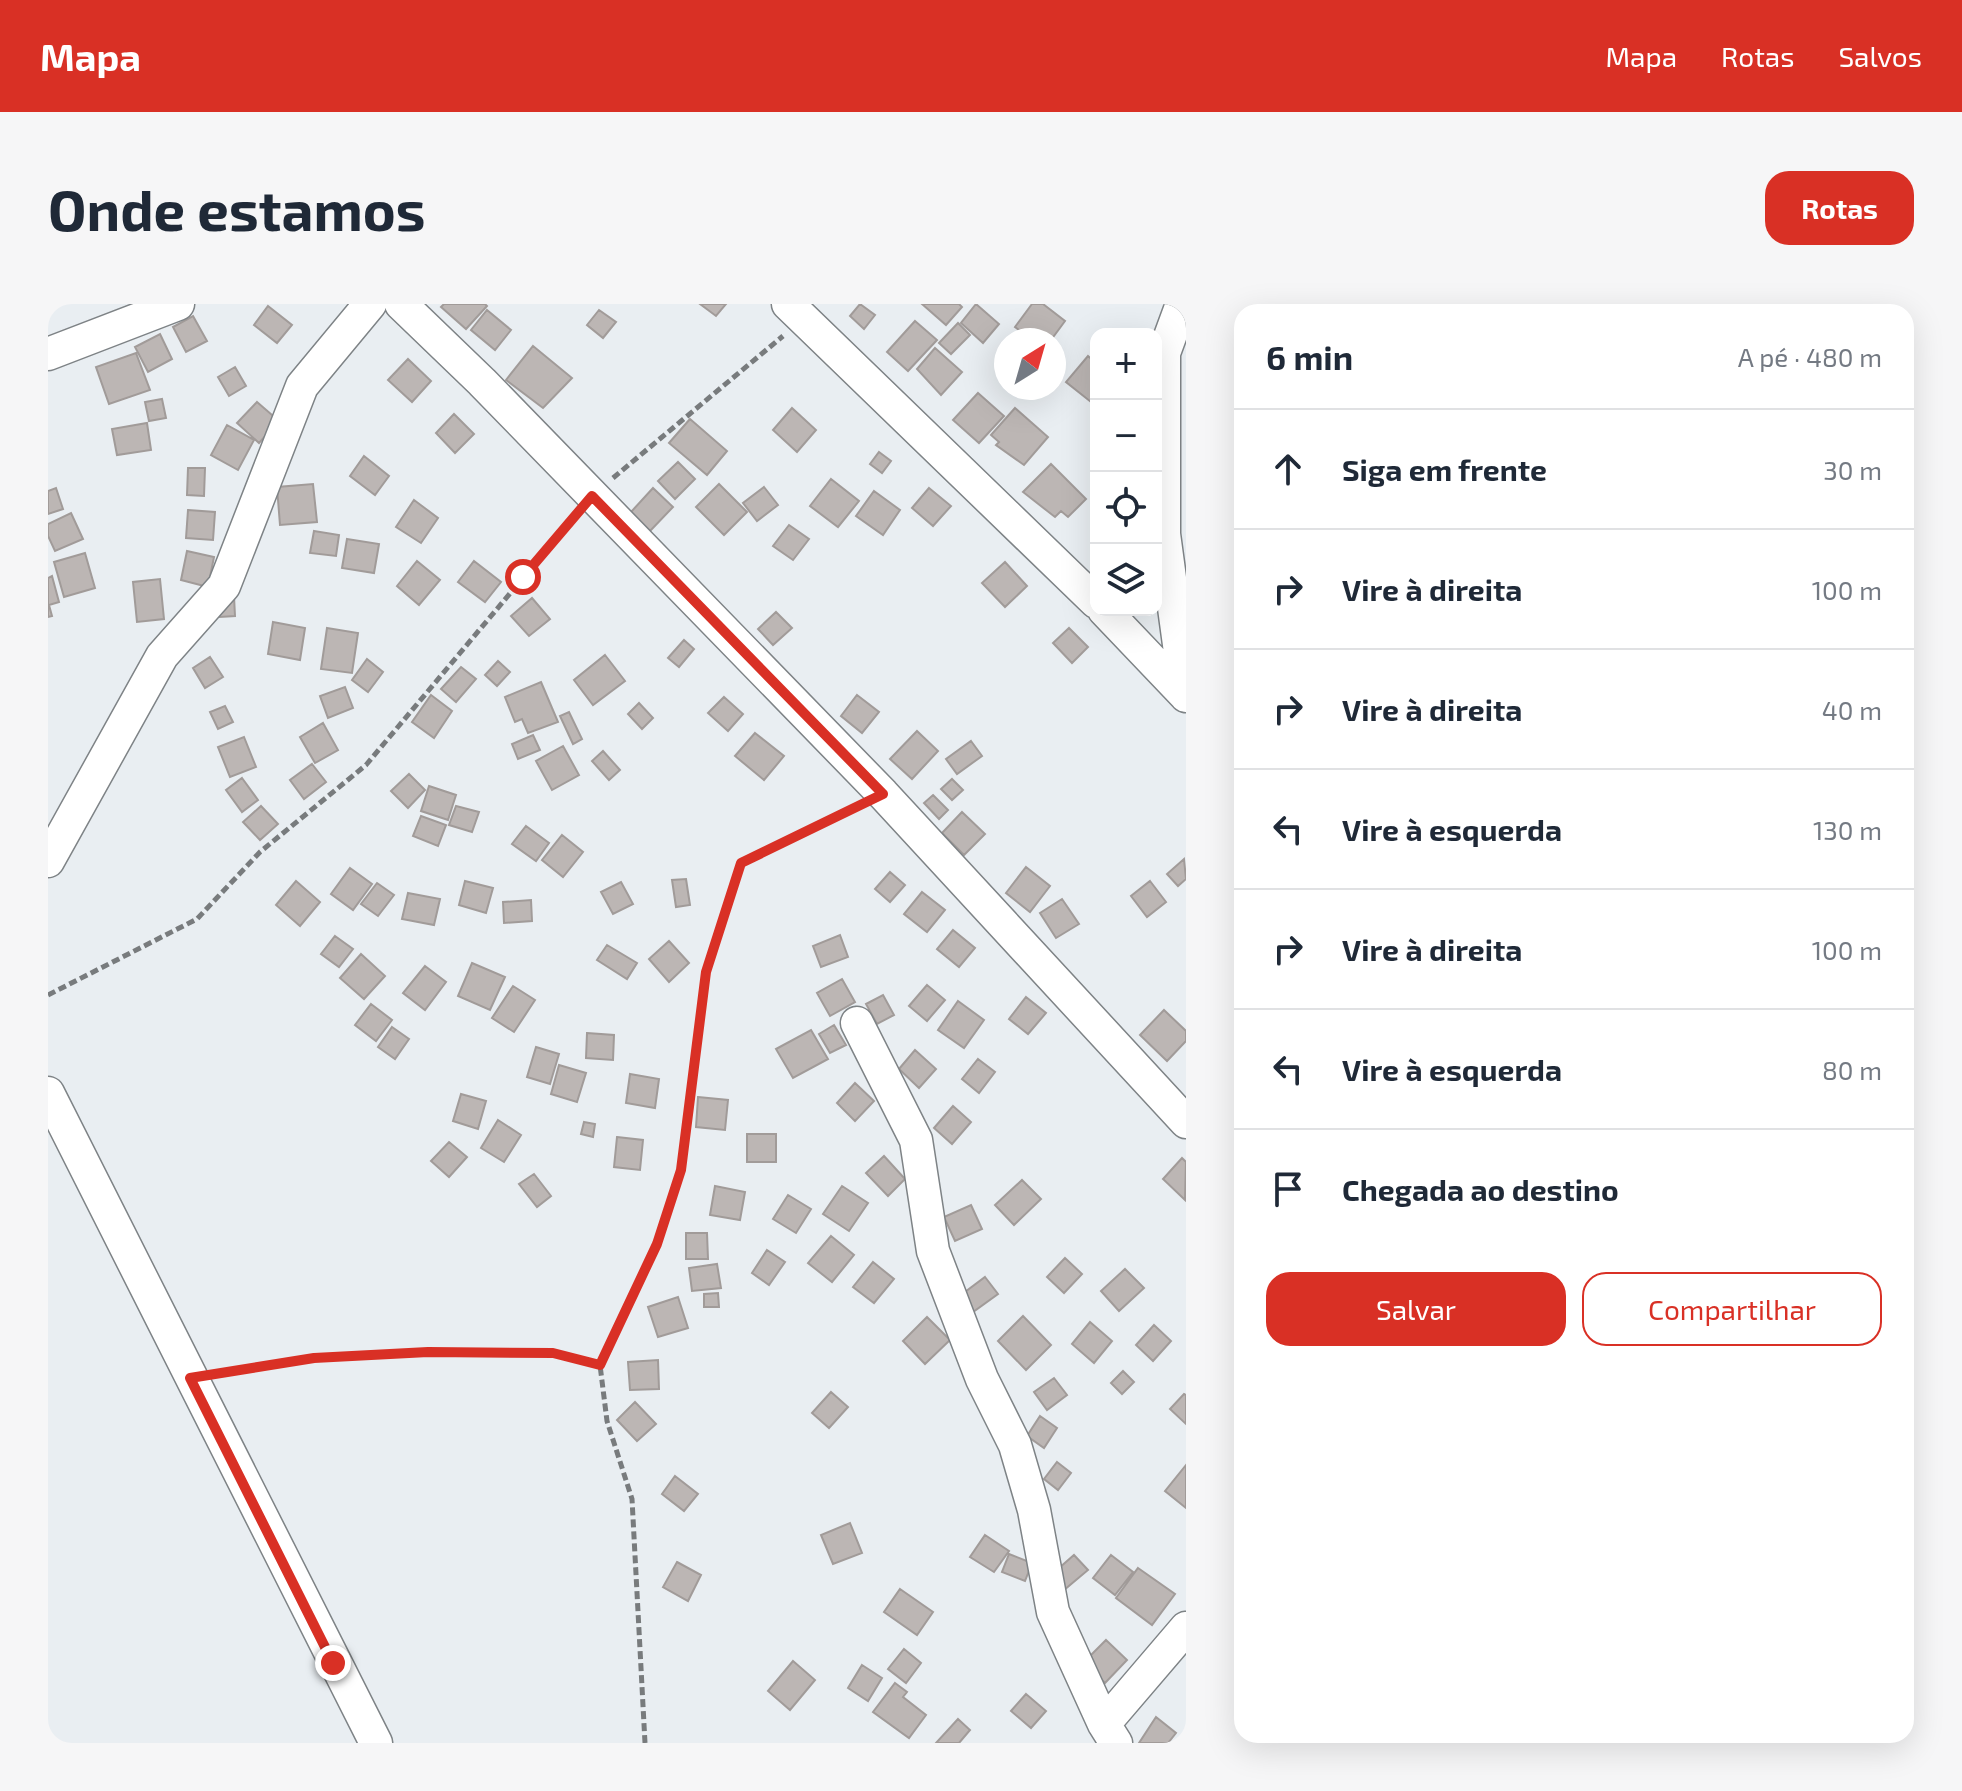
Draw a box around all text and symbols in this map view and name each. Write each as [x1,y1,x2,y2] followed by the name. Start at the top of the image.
[40,33,141,79] text: Mapa
[1606,39,1677,73] text: Mapa
[1721,39,1794,73] text: Rotas
[1838,39,1922,73] text: Salvos
[1765,171,1914,245] button: Rotas
[48,175,426,242] text: Onde estamos
[994,328,1066,400] north arrow
[1090,328,1162,616] map controls
[1090,328,1162,400] button: +
[1266,336,1353,377] text: 6 min
[1738,341,1882,372] text: A pé · 480 m
[1090,400,1162,472] button: −
[1266,447,1310,491] icon: ahead
[1342,451,1547,487] text: Siga em frente
[1823,454,1882,485] text: 30 m
[1090,472,1162,544] button: locate
[1090,544,1162,616] button: layers
[505,559,541,595] route start
[1266,567,1310,611] icon: right
[1342,571,1522,607] text: Vire à direita
[1812,574,1882,605] text: 100 m
[1266,687,1310,731] icon: right
[1342,691,1522,727] text: Vire à direita
[1822,694,1882,725] text: 40 m
[1266,807,1310,851] icon: left
[1342,811,1562,847] text: Vire à esquerda
[1813,814,1882,845] text: 130 m
[1266,927,1310,971] icon: right
[1342,931,1522,967] text: Vire à direita
[1812,934,1882,965] text: 100 m
[1266,1047,1310,1091] icon: left
[1342,1051,1562,1087] text: Vire à esquerda
[1822,1054,1882,1085] text: 80 m
[1266,1167,1310,1211] icon: arrive
[1342,1171,1619,1207] text: Chegada ao destino
[1266,1272,1566,1346] button: Salvar
[1582,1272,1882,1346] button: Compartilhar
[315,1645,351,1681] route end

